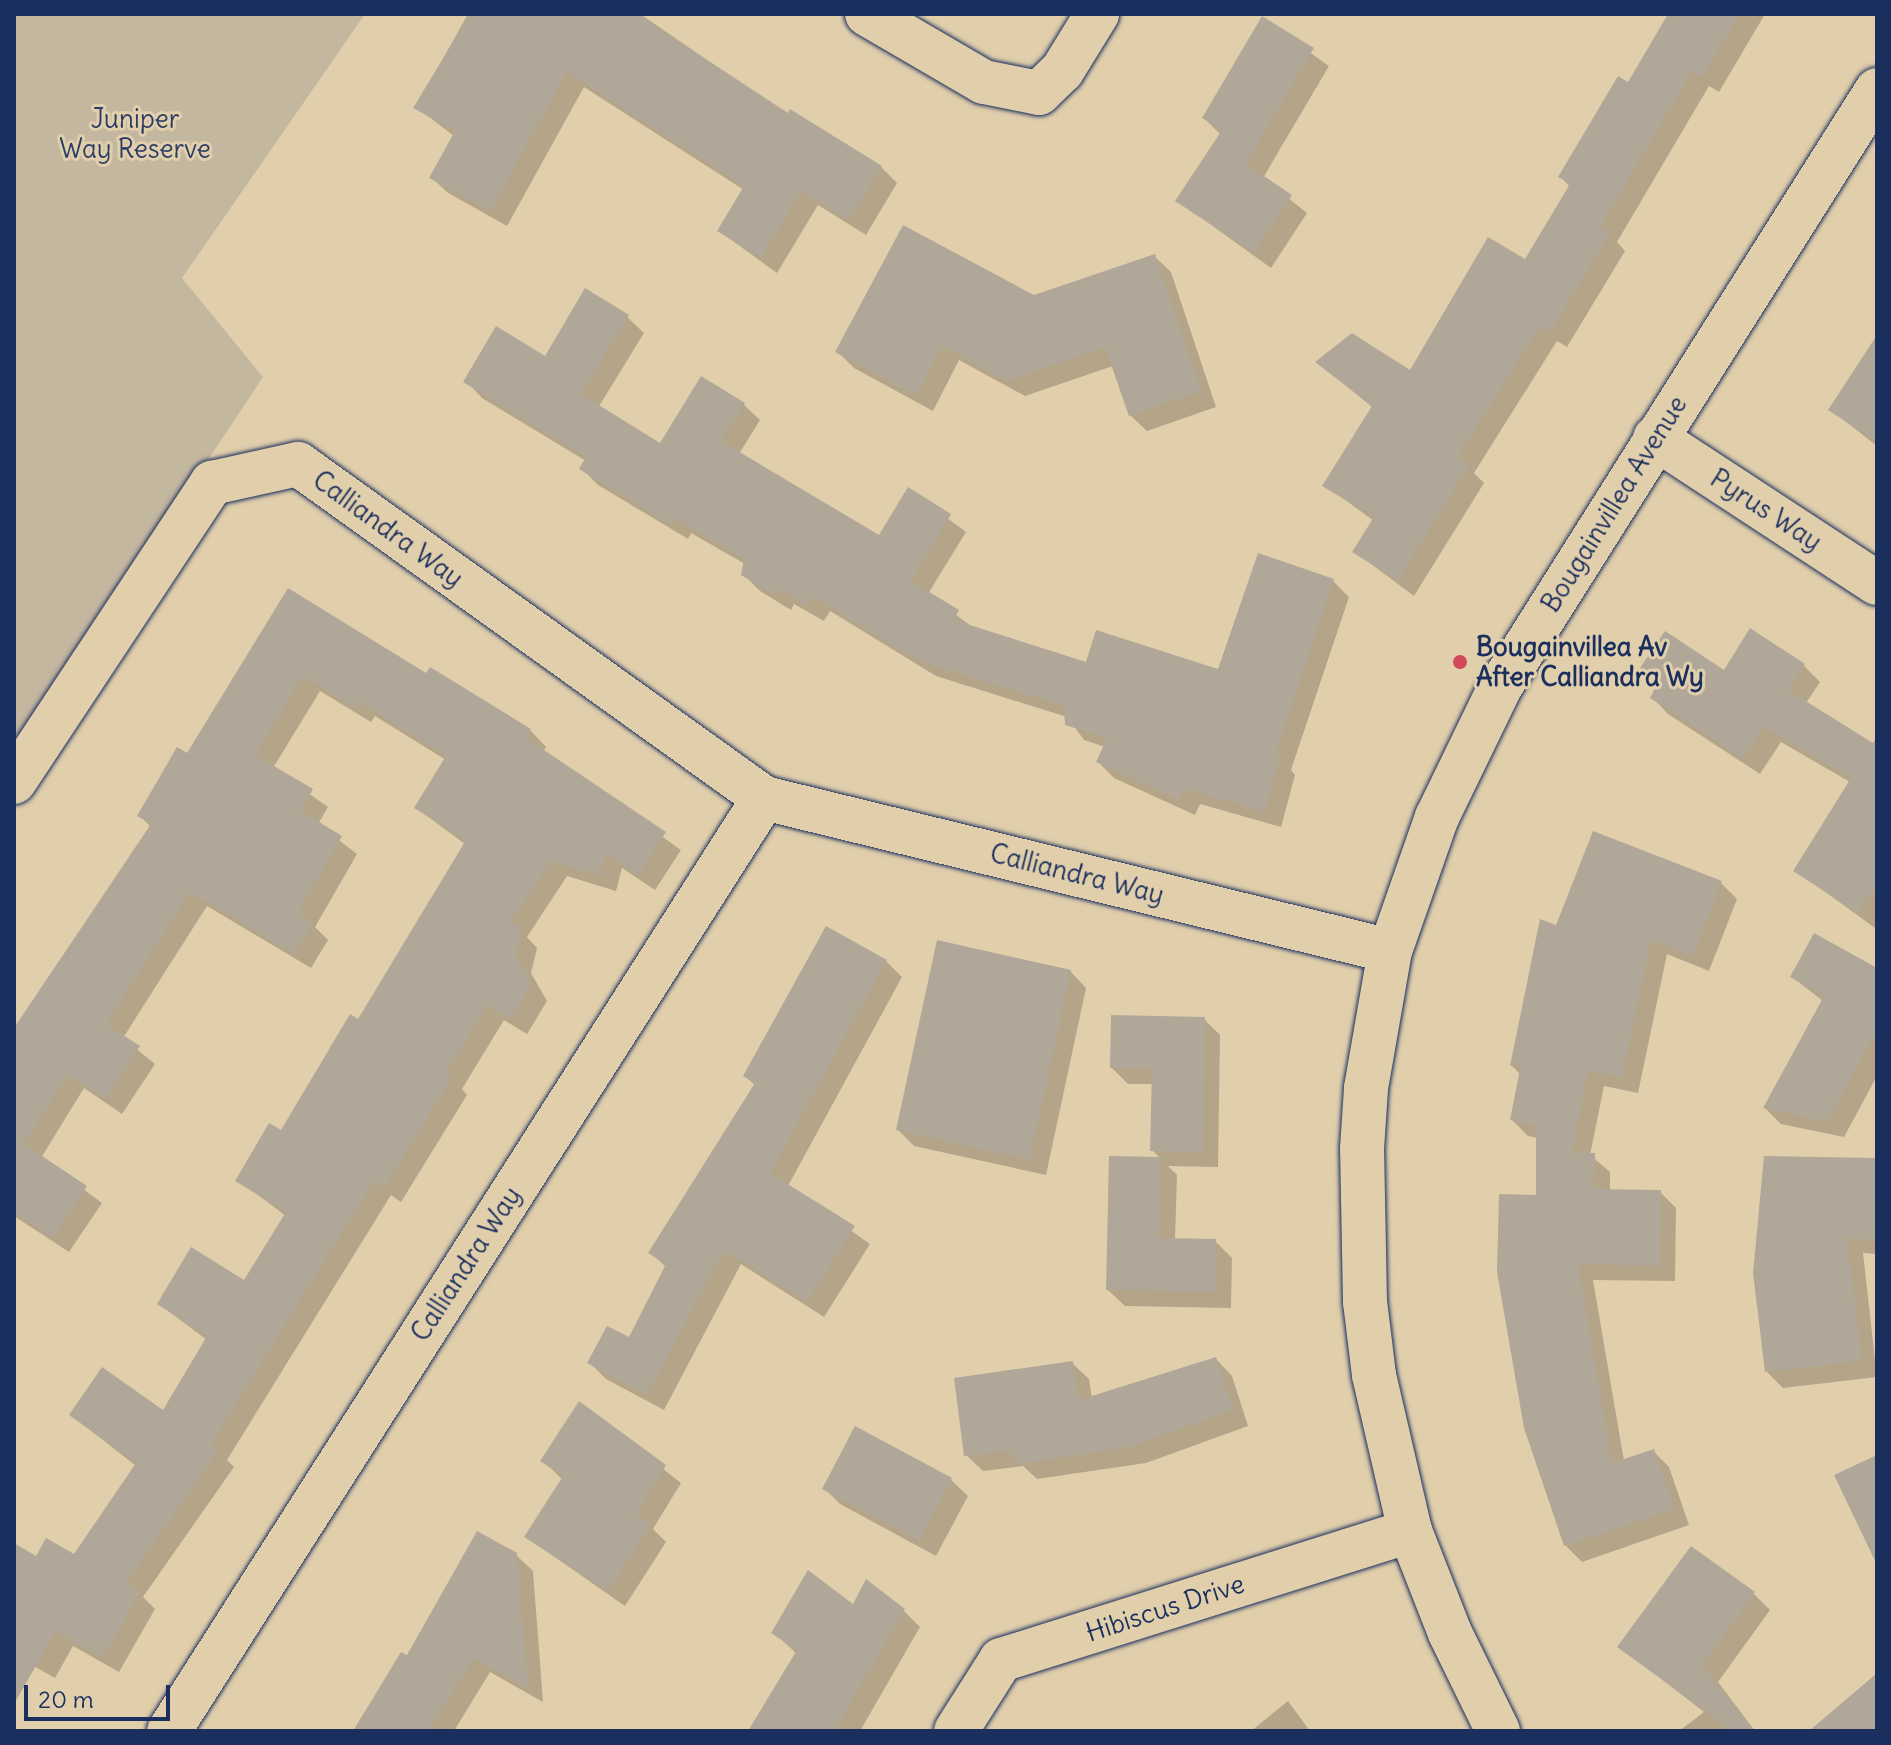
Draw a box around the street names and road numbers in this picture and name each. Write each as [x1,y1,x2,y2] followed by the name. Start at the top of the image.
[1535,390,1693,618] street label: Bougainvillea Avenue
[1704,462,1828,558] street label: Pyrus Way
[307,464,469,594] street label: Calliandra Way
[987,837,1167,911] street label: Calliandra Way
[404,1181,528,1347] street label: Calliandra Way
[1082,1568,1248,1648] street label: Hibiscus Drive

